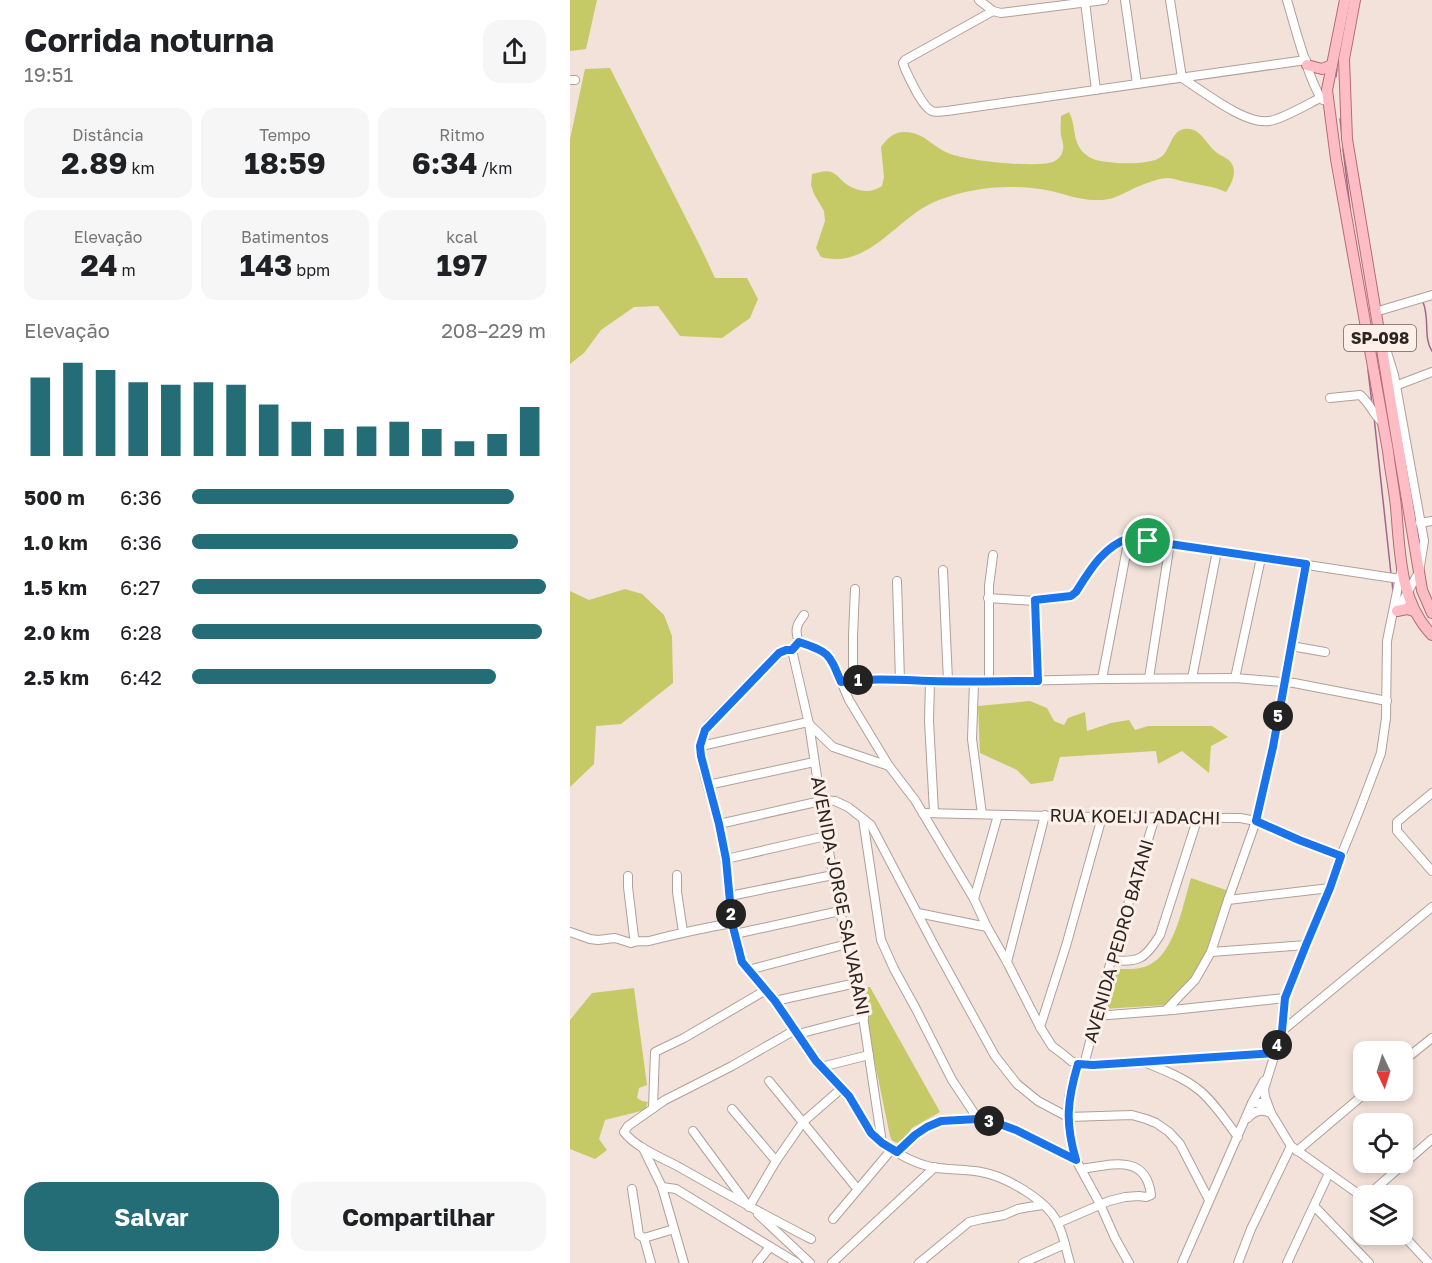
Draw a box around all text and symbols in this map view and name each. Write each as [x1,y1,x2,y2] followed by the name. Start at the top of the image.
[24,20,274,59] text: Corrida noturna
[483,20,546,83] button: share
[24,62,73,86] text: 19:51
[72,125,144,145] text: Distância
[259,125,311,145] text: Tempo
[439,125,485,145] text: Ritmo
[61,145,127,181] text: 2.89
[244,145,326,181] text: 18:59
[412,145,477,181] text: 6:34
[127,158,155,178] text: km
[477,158,512,178] text: /km
[74,227,142,247] text: Elevação
[241,227,329,247] text: Batimentos
[446,227,478,247] text: kcal
[80,247,117,283] text: 24
[240,247,292,283] text: 143
[437,247,487,283] text: 197
[117,260,136,280] text: m
[292,260,330,280] text: bpm
[24,318,110,342] text: Elevação
[441,318,546,342] text: 208–229 m
[1344,325,1416,351] road number: SP-098
[24,485,85,509] text: 500 m
[120,485,162,509] text: 6:36
[1122,515,1173,566] pin
[1131,524,1164,557] icon: arrive
[24,530,88,554] text: 1.0 km
[120,530,162,554] text: 6:36
[24,575,87,599] text: 1.5 km
[120,575,160,599] text: 6:27
[24,620,90,644] text: 2.0 km
[120,620,162,644] text: 6:28
[24,665,89,689] text: 2.5 km
[120,665,162,689] text: 6:42
[843,665,873,695] pin: 1
[854,670,862,690] text: 1
[1263,701,1293,731] pin: 5
[1273,706,1283,726] text: 5
[807,774,875,1017] street label: AVENIDA JORGE SALVARANI
[1049,804,1221,828] street label: RUA KOEIJI ADACHI
[1078,837,1158,1045] street label: AVENIDA PEDRO BATANI
[716,899,746,929] pin: 2
[726,904,736,924] text: 2
[1262,1030,1292,1060] pin: 4
[1272,1035,1282,1055] text: 4
[1353,1041,1413,1101] north arrow
[1353,1041,1413,1245] map controls
[974,1106,1004,1136] pin: 3
[984,1111,994,1131] text: 3
[1353,1113,1413,1173] button: locate
[24,1182,279,1251] button: Salvar
[291,1182,546,1251] button: Compartilhar
[1353,1185,1413,1245] button: layers

